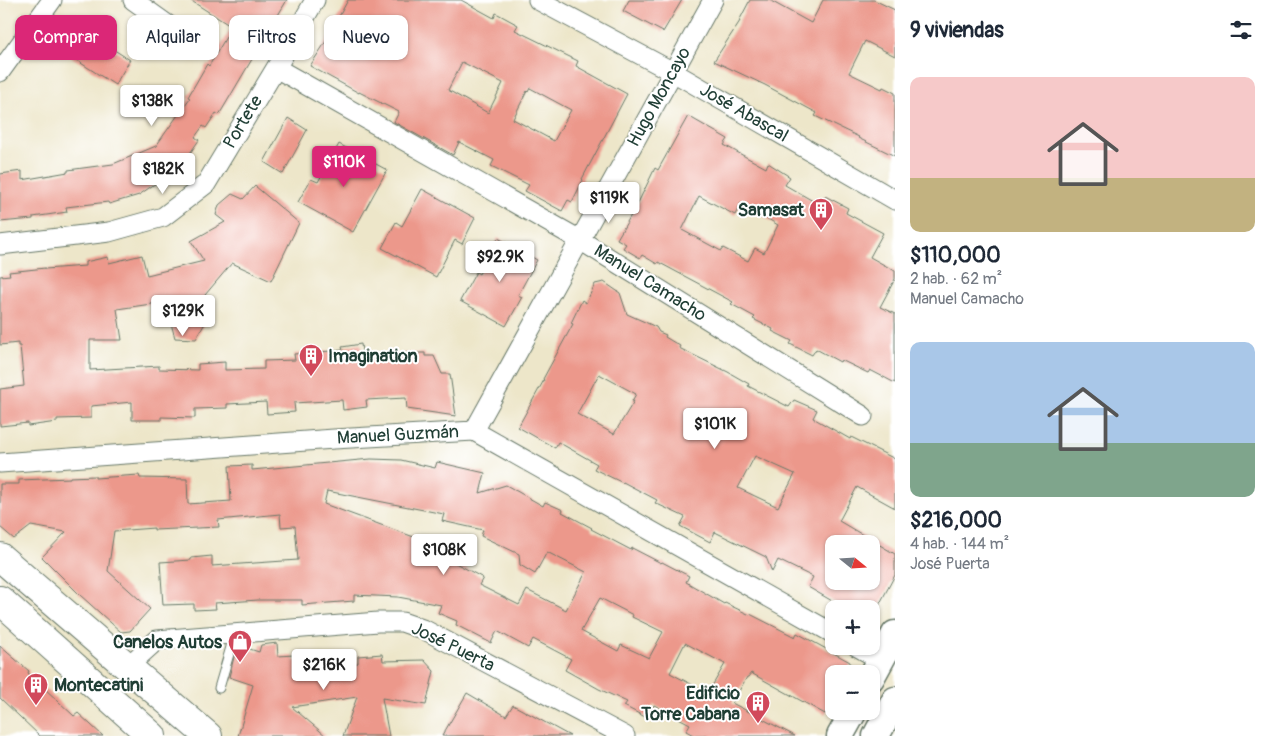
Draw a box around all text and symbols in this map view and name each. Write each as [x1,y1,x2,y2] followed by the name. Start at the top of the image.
[15,15,117,60] chip: Comprar
[127,15,219,60] chip: Alquilar
[229,15,314,60] chip: Filtros
[324,15,408,60] chip: Nuevo
[1227,16,1255,44] icon: filters
[910,17,1004,44] text: 9 viviendas
[622,43,696,151] street label: Hugo Moncayo
[696,78,792,148] street label: José Abascal
[117,84,187,127] pin: $138K
[131,91,173,111] text: $138K
[218,91,268,153] street label: Portete
[1038,109,1128,199] icon: home
[309,146,379,188] pin: $110K
[128,152,198,195] pin: $182K
[323,152,365,172] text: $110K
[142,159,184,179] text: $182K
[574,182,644,224] pin: $119K
[589,188,629,208] text: $119K
[808,197,834,231] building icon: Samasat
[738,199,805,222] place label: Samasat
[590,239,711,327] street label: Manuel Camacho
[459,240,541,283] pin: $92.9K
[910,242,1001,269] text: $110,000
[476,247,524,267] text: $92.9K
[910,269,1002,289] text: 2 hab. · 62 m²
[910,289,1024,309] text: Manuel Camacho
[148,294,218,337] pin: $129K
[162,301,204,321] text: $129K
[298,343,324,377] building icon: Imagination
[328,345,418,368] place label: Imagination
[1038,374,1128,464] icon: home
[680,408,750,450] pin: $101K
[694,414,736,434] text: $101K
[336,420,460,450] street label: Manuel Guzmán
[910,507,1002,534] text: $216,000
[409,534,479,576] pin: $108K
[910,534,1009,554] text: 4 hab. · 144 m²
[825,535,880,590] north arrow
[825,535,880,720] map controls
[422,540,466,560] text: $108K
[910,554,990,574] text: José Puerta
[825,600,880,655] button: +
[408,617,498,677] street label: José Puerta
[227,629,253,663] shop icon: Canelos Autos
[113,631,223,654] place label: Canelos Autos
[289,648,359,691] pin: $216K
[303,655,345,675] text: $216K
[825,665,880,720] button: −
[23,672,49,706] building icon: Montecatini
[54,674,143,697] place label: Montecatini
[640,682,741,726] place label: Edificio Torre Cabana
[745,690,771,724] building icon: Edificio Torre Cabana

